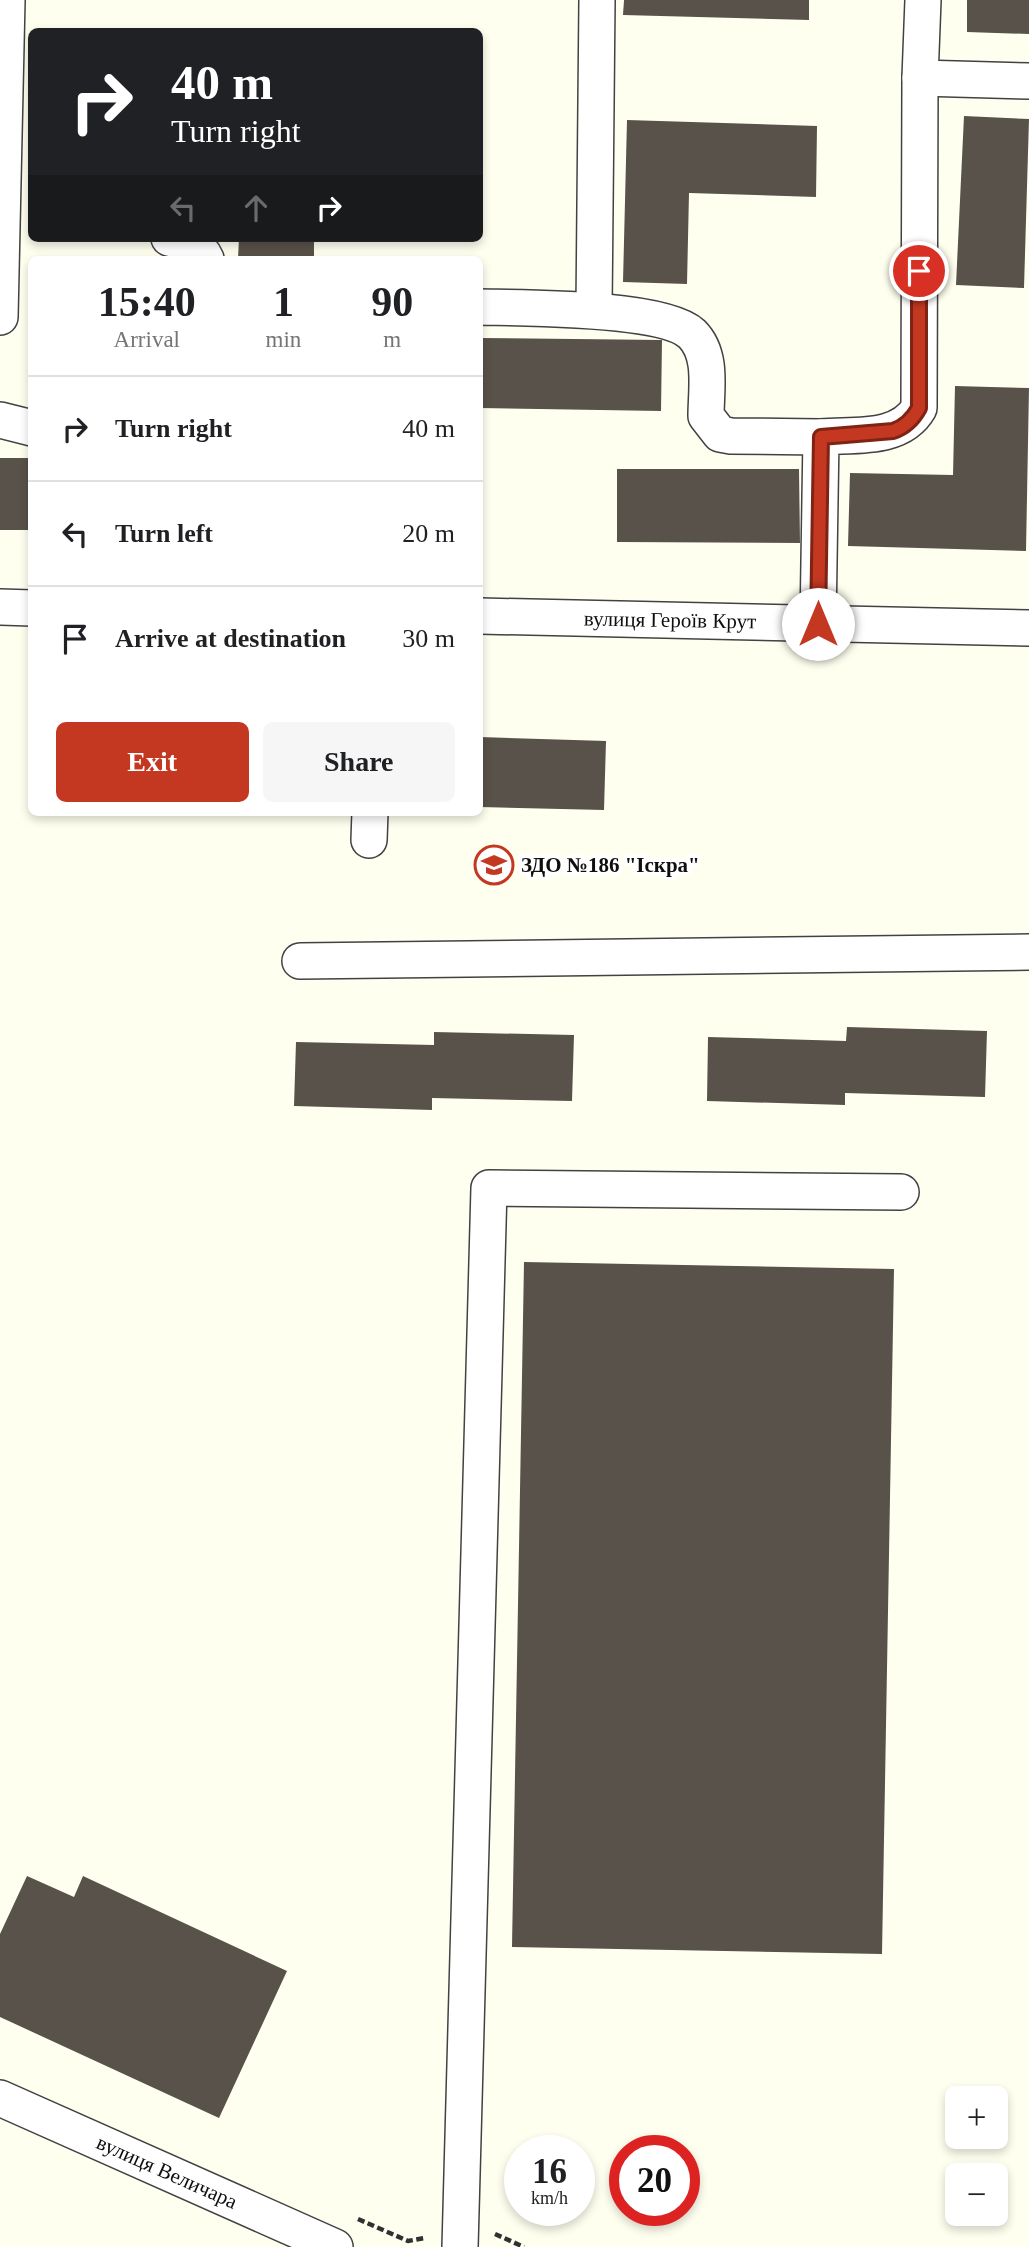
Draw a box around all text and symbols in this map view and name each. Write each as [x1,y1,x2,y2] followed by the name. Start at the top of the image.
[171,55,273,110] text: 40 m
[56,56,147,147] icon: right
[171,113,301,149] text: Turn right
[164,189,202,227] icon: left
[237,189,275,227] icon: ahead
[310,189,348,227] icon: right
[889,241,949,301] pin
[900,252,938,290] icon: arrive
[98,279,196,325] text: 15:40
[273,279,294,325] text: 1
[371,279,413,325] text: 90
[114,327,180,352] text: Arrival
[266,327,301,352] text: min
[383,327,401,352] text: m
[56,410,94,448] icon: right
[115,414,232,443] text: Turn right
[402,414,455,443] text: 40 m
[56,515,94,553] icon: left
[115,519,213,548] text: Turn left
[402,519,455,548] text: 20 m
[781,587,855,661] position arrow
[584,606,756,634] street label: вулиця Героїв Крут
[56,620,94,658] icon: arrive
[115,624,346,653] text: Arrive at destination
[402,624,455,653] text: 30 m
[56,722,249,802] button: Exit
[263,722,455,802] button: Share
[473,844,515,886] school or university icon: ЗДО №186 "Іскра"
[521,853,700,877] place label: ЗДО №186 "Іскра"
[945,2086,1008,2226] map controls
[945,2086,1008,2149] button: +
[93,2130,242,2214] street label: вулиця Величара
[609,2135,700,2226] speed limit sign: 20
[532,2152,567,2191] text: 16
[945,2163,1008,2226] button: −
[531,2188,568,2208] text: km/h

